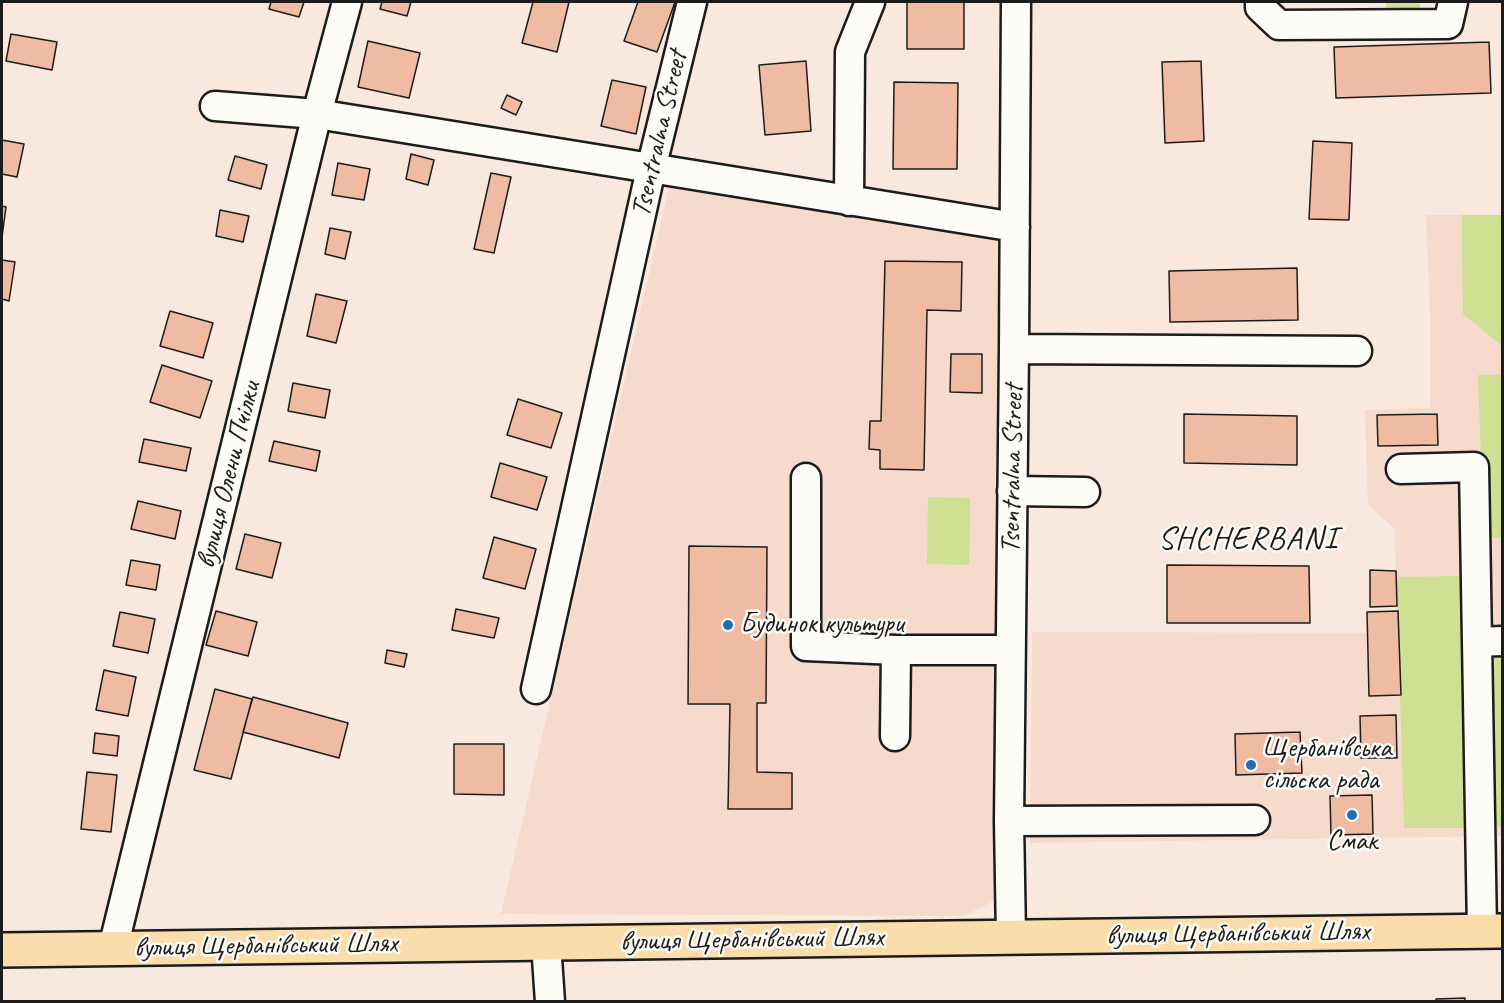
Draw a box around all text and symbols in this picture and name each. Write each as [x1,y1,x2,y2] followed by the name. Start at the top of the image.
[625,48,695,220] street label: Tsentralna Street
[190,378,268,572] street label: вулиця Олени Пчілки
[995,384,1031,554] street label: Tsentralna Street
[1158,521,1338,559] district label: SHCHERBANI
[740,608,903,642] place label: Будинок культури
[721,618,735,632] marker: Будинок культури
[1263,732,1391,798] place label: Щербанівська сільска рада
[1244,758,1258,772] marker: Щербанівська сільска рада
[1345,808,1359,822] marker: Смак
[1327,825,1377,859] place label: Смак
[1106,915,1370,953] street label: вулиця Щербанівський Шлях
[620,921,884,959] street label: вулиця Щербанівський Шлях
[134,927,398,965] street label: вулиця Щербанівський Шлях

